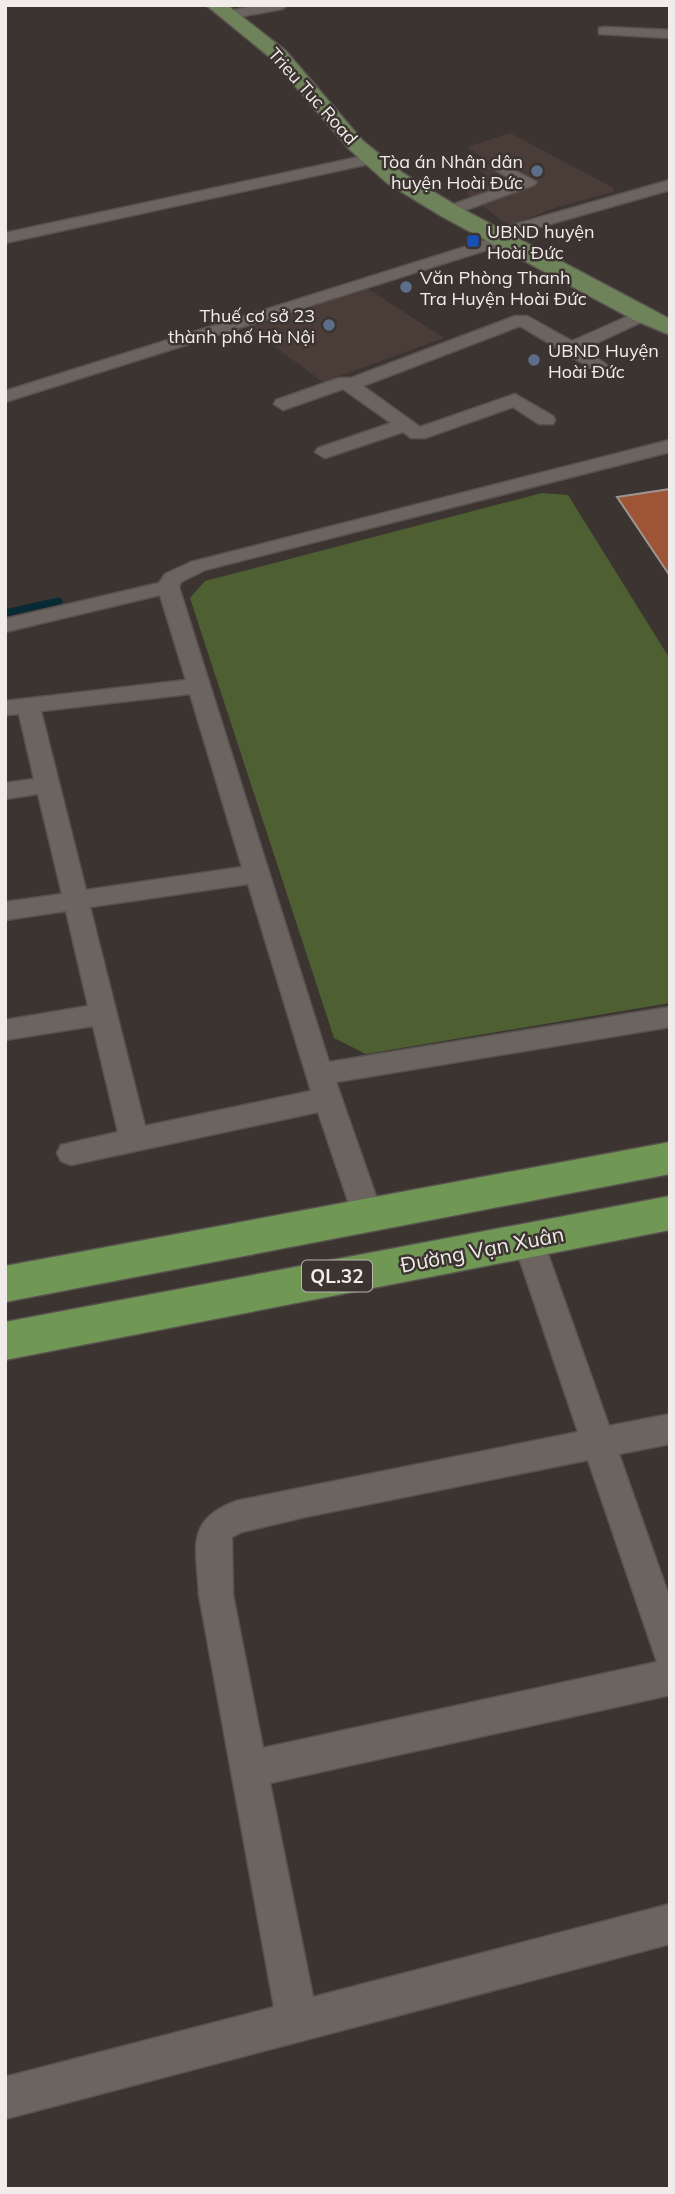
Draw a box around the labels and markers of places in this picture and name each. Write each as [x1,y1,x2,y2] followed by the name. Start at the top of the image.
[379,150,523,194] place label: Tòa án Nhân dân huyện Hoài Đức
[529,163,545,179] marker: Tòa án Nhân dân huyện Hoài Đức
[487,220,595,264] place label: UBND huyện Hoài Đức
[465,233,481,249] marker: UBND huyện Hoài Đức
[420,266,587,310] place label: Văn Phòng Thanh Tra Huyện Hoài Đức
[398,279,414,295] marker: Văn Phòng Thanh Tra Huyện Hoài Đức
[168,304,315,348] place label: Thuế cơ sở 23 thành phố Hà Nội
[321,317,337,333] marker: Thuế cơ sở 23 thành phố Hà Nội
[548,339,659,383] place label: UBND Huyện Hoài Đức
[526,352,542,368] marker: UBND Huyện Hoài Đức

